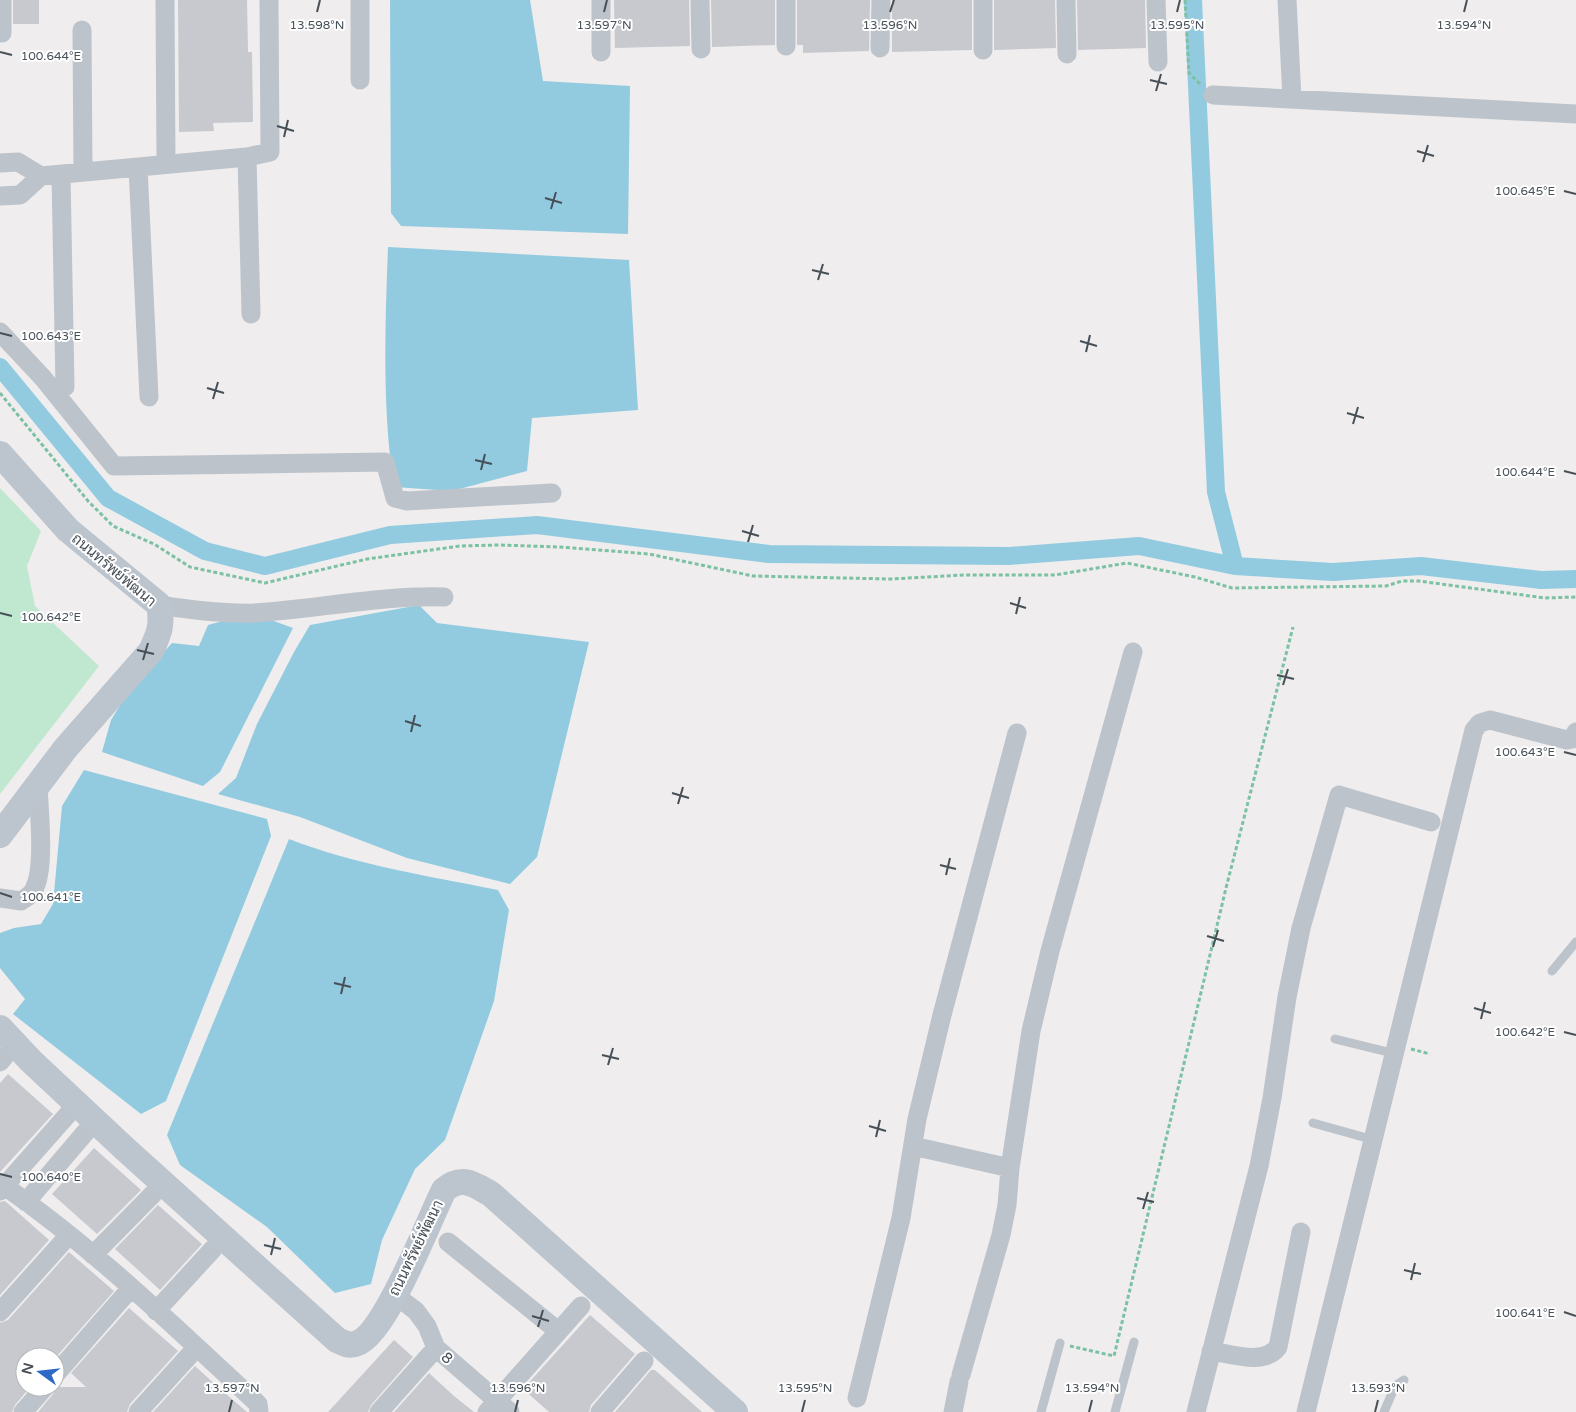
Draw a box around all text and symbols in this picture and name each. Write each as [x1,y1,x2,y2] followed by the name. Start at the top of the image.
[290,18,344,32] text: 13.598°N
[576,18,632,32] text: 13.597°N
[863,18,917,32] text: 13.596°N
[1150,18,1204,32] text: 13.595°N
[1437,18,1491,32] text: 13.594°N
[21,49,82,63] text: 100.644°E
[1495,184,1555,198] text: 100.645°E
[21,329,82,343] text: 100.643°E
[1495,465,1556,479] text: 100.644°E
[68,529,160,610] street label: ถนนทรัพย์พัฒนา
[21,610,82,624] text: 100.642°E
[1495,745,1556,759] text: 100.643°E
[21,890,82,904] text: 100.641°E
[1495,1025,1556,1039] text: 100.642°E
[21,1170,82,1184] text: 100.640°E
[384,1197,447,1299] street label: ถนนทรัพย์พัฒนา
[1495,1306,1556,1320] text: 100.641°E
[15,1347,65,1397] north arrow
[437,1348,457,1368] street label: 8
[18,1361,38,1376] text: N
[204,1381,260,1395] text: 13.597°N
[491,1381,545,1395] text: 13.596°N
[778,1381,832,1395] text: 13.595°N
[1065,1381,1119,1395] text: 13.594°N
[1351,1381,1405,1395] text: 13.593°N

